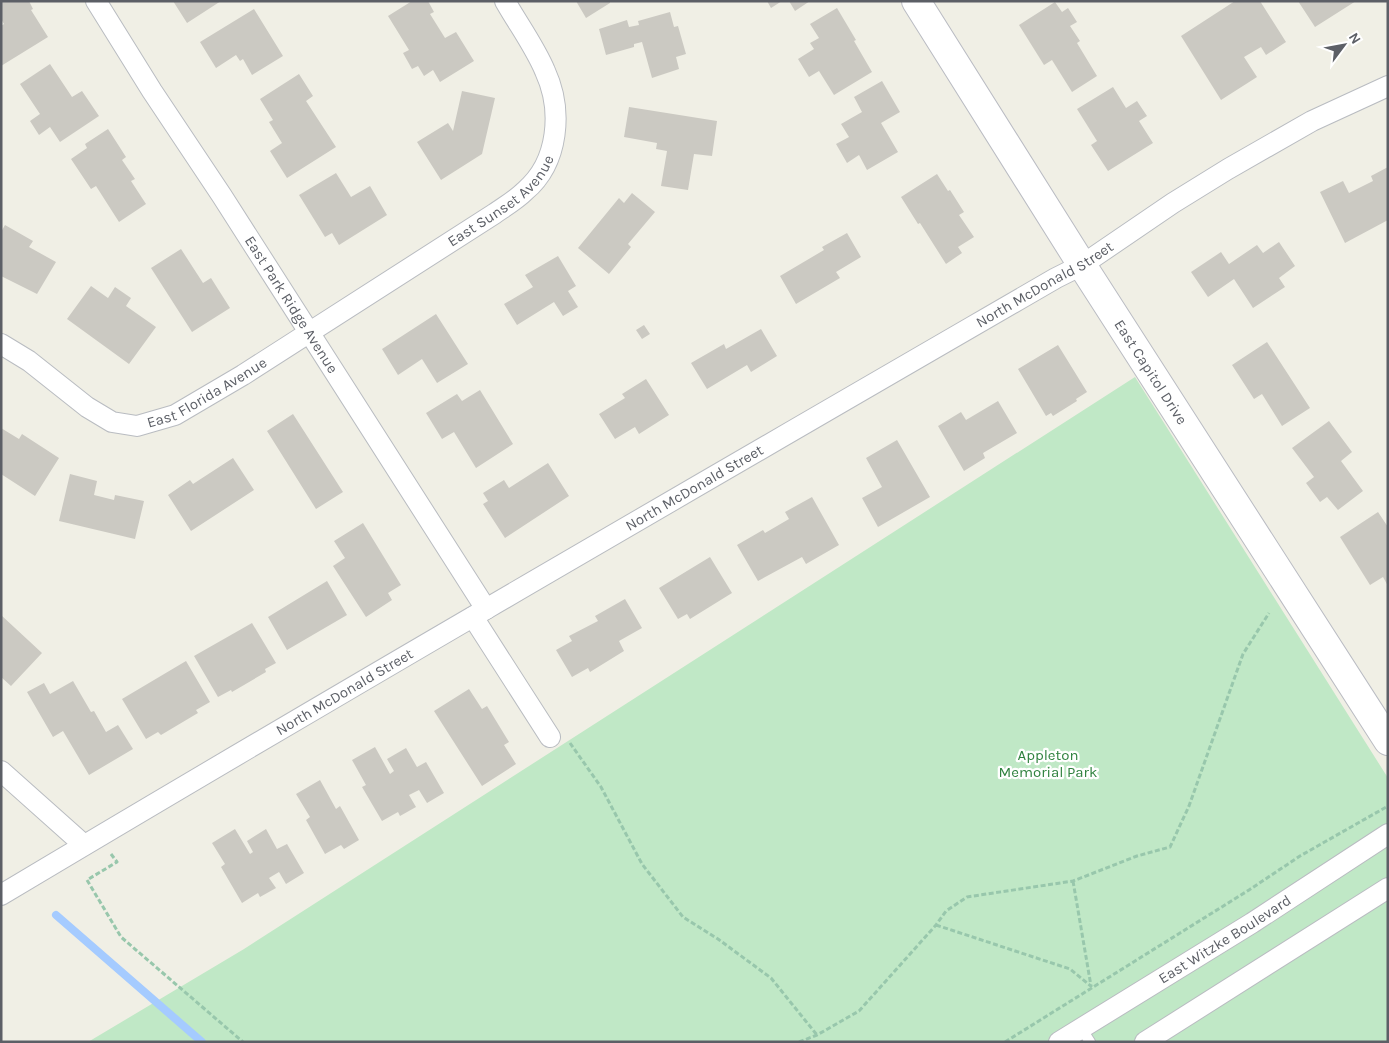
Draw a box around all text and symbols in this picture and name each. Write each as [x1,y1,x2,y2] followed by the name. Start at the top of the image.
[1319,20,1369,70] north arrow
[1345,30,1364,47] text: N
[444,152,558,250] street label: East Sunset Avenue
[241,232,342,377] street label: East Park Ridge Avenue
[973,237,1117,331] street label: North McDonald Street
[1110,316,1191,428] street label: East Capitol Drive
[145,353,270,432] street label: East Florida Avenue
[622,441,767,535] street label: North McDonald Street
[273,644,417,739] street label: North McDonald Street
[999,746,1097,781] park label: Appleton Memorial Park
[1155,891,1294,987] street label: East Witzke Boulevard

